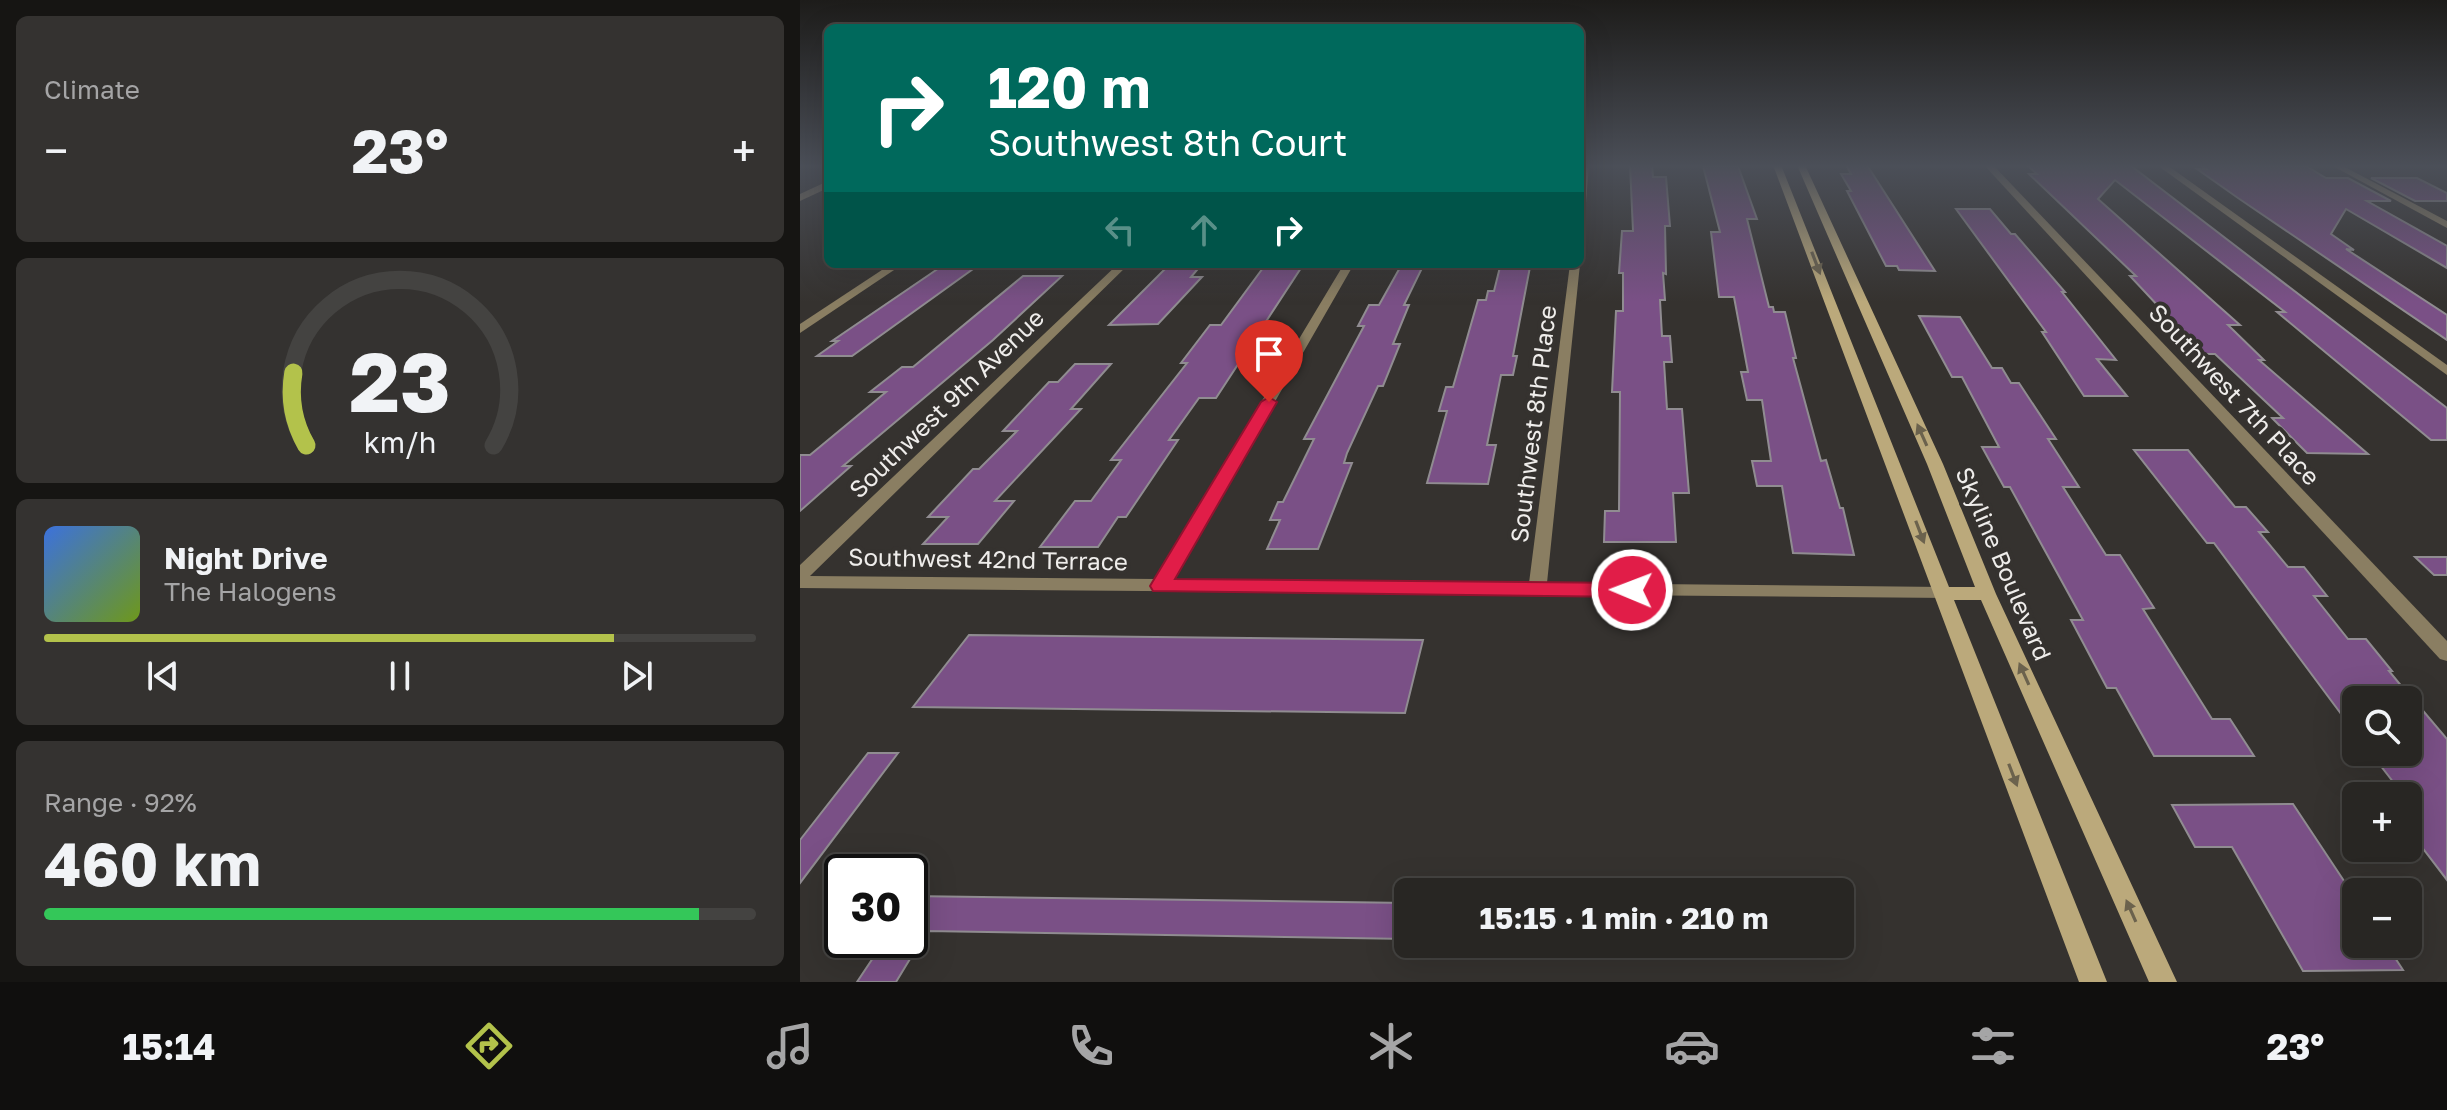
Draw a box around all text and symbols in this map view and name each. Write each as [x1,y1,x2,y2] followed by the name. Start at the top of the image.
[988,53,1150,120] text: 120 m
[856,56,960,160] icon: right
[44,74,140,105] text: Climate
[352,114,448,186] text: 23°
[988,121,1347,164] text: Southwest 8th Court
[44,124,68,177] text: −
[732,124,756,177] text: +
[1098,208,1142,252] icon: left
[1182,208,1226,252] icon: ahead
[1266,208,1310,252] icon: right
[1810,252,1823,276] one-way arrow
[2144,297,2326,490] street label: Southwest 7th Place
[843,302,1049,503] street label: Southwest 9th Avenue
[1504,304,1561,544] street label: Southwest 8th Place
[1235,320,1303,402] pin
[349,330,451,430] text: 23
[1247,332,1291,376] icon: arrive
[1915,423,1929,447] one-way arrow
[364,425,436,459] text: km/h
[1951,462,2058,665] street label: Skyline Boulevard
[1914,520,1927,544] one-way arrow
[164,540,328,576] text: Night Drive
[848,542,1128,575] street label: Southwest 42nd Terrace
[1590,548,1674,632] position arrow
[164,576,337,607] text: The Halogens
[141,654,185,698] icon: previous
[378,654,422,698] icon: pause
[615,654,659,698] icon: next
[2017,662,2030,686] one-way arrow
[2342,686,2422,958] map controls
[2342,686,2422,766] button: search
[2007,763,2020,787] one-way arrow
[2342,782,2422,862] button: +
[44,787,197,818] text: Range · 92%
[44,827,261,899] text: 460 km
[824,854,928,958] speed limit sign: 30
[2342,878,2422,958] button: −
[2124,899,2138,923] one-way arrow
[1480,900,1768,936] text: 15:15 · 1 min · 210 m
[461,1018,517,1074] icon: directions
[762,1018,818,1074] icon: music
[1063,1018,1119,1074] icon: phone
[1363,1018,1419,1074] icon: climate
[1664,1018,1720,1074] icon: car
[1965,1018,2021,1074] icon: filters
[122,1025,216,1068] text: 15:14
[2266,1025,2324,1068] text: 23°

